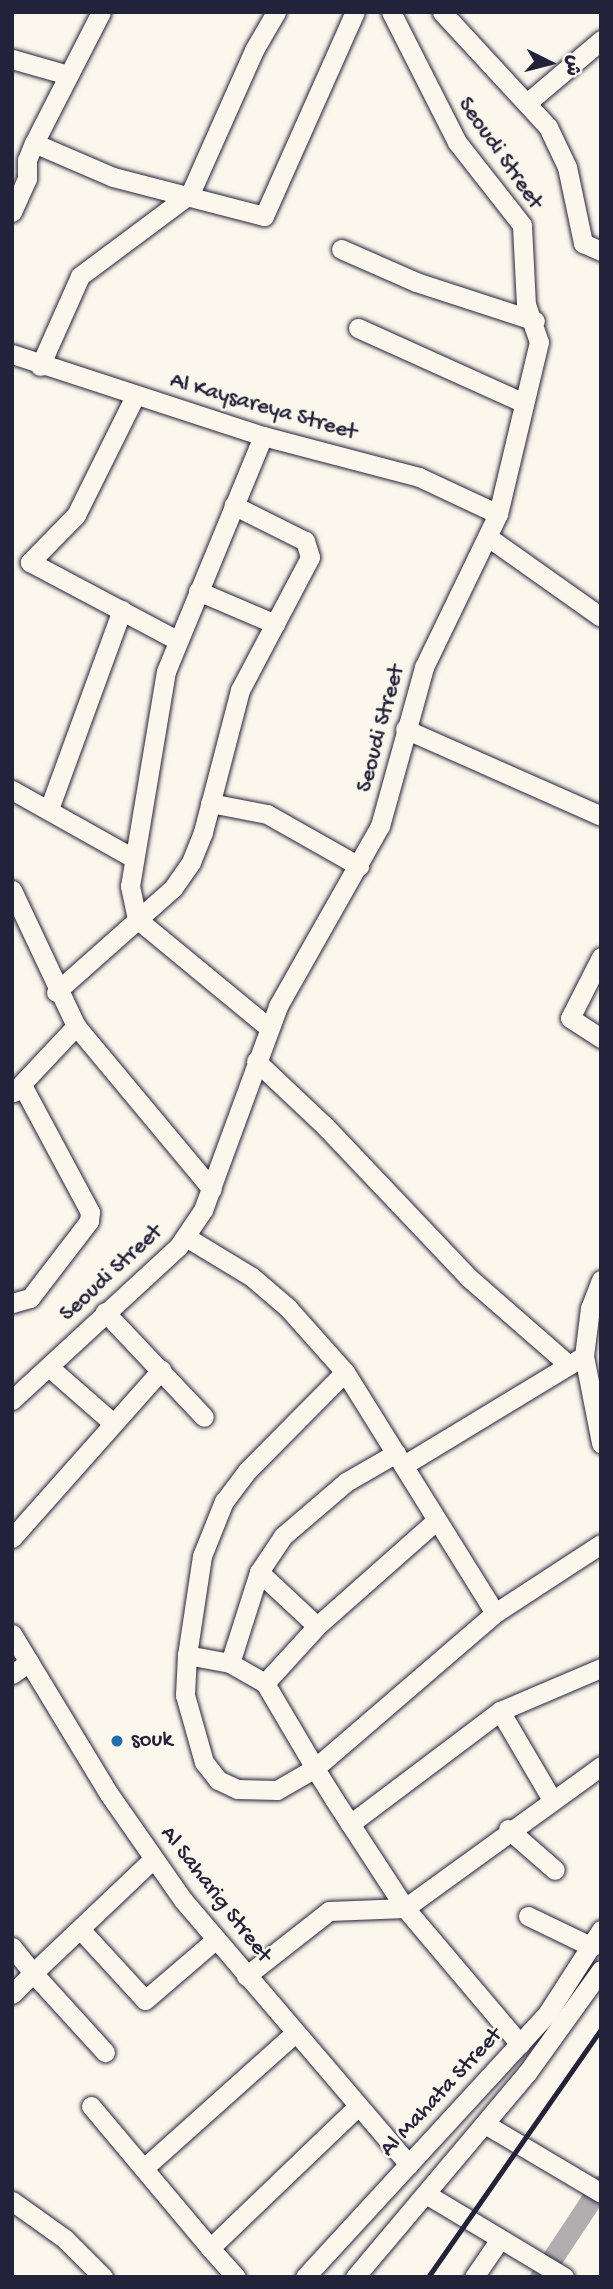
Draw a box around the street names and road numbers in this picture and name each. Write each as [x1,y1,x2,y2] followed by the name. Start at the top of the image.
[450,93,548,215] street label: Seoudi Street
[166,368,360,448] street label: Al Kaysareya Street
[352,662,412,796] street label: Seoudi Street
[55,1219,169,1329] street label: Seoudi Street
[153,1821,277,1969] street label: Al Saharig Street
[375,2023,509,2163] street label: Al Mahata Street

